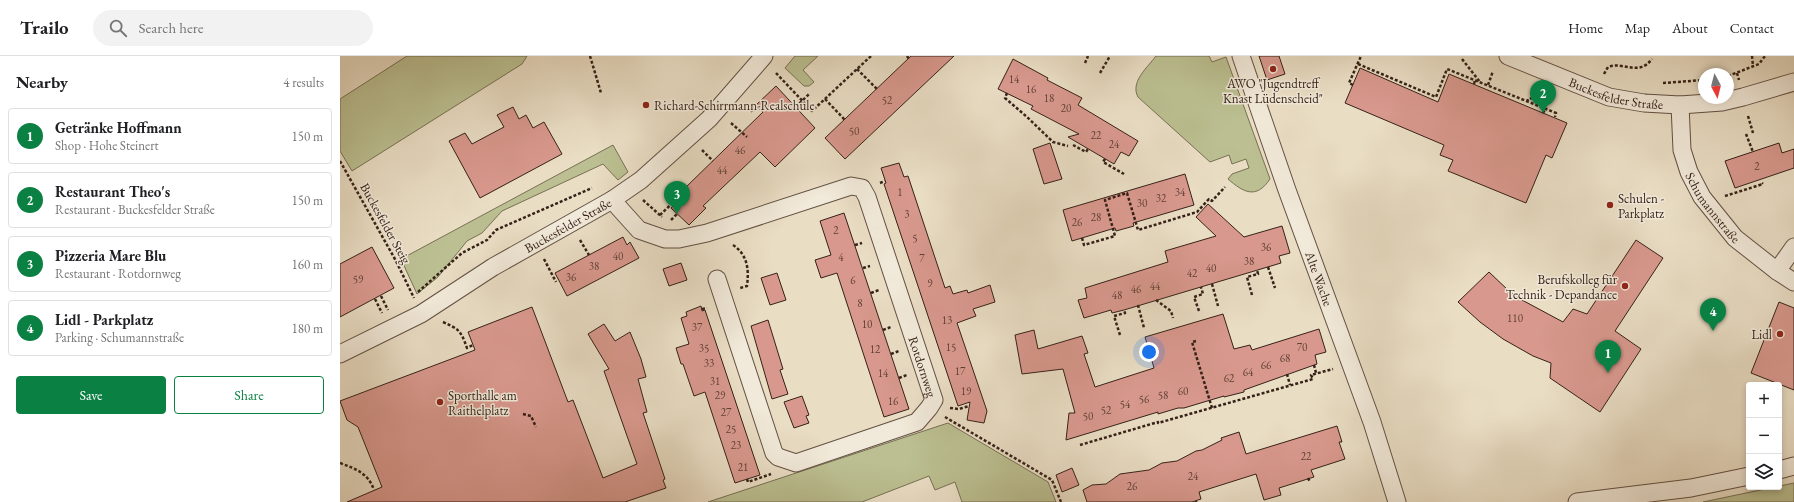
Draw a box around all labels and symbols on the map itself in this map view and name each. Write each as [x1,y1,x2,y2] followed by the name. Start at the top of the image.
[1268,64,1278,74] marker: AWO "Jugendtreff Knast Lüdenscheid"
[1698,68,1734,104] north arrow
[1009,72,1020,86] house number: 14
[1566,74,1663,113] street label: Buckesfelder Straße
[1223,75,1323,107] place label: AWO "Jugendtreff Knast Lüdenscheid"
[1530,80,1556,113] pin: 2
[1026,82,1037,96] house number: 16
[1044,91,1054,105] house number: 18
[882,93,893,107] house number: 52
[654,97,814,114] place label: Richard-Schirrmann-Realschule
[641,100,651,110] marker: Richard-Schirrmann-Realschule
[1061,101,1071,115] house number: 20
[849,124,859,138] house number: 50
[1091,128,1102,142] house number: 22
[1109,137,1120,151] house number: 24
[735,143,746,157] house number: 46
[1754,159,1760,173] house number: 2
[717,163,728,177] house number: 44
[1682,169,1743,247] street label: Schumannstraße
[356,180,415,267] street label: Buckesfelder Steig
[664,181,690,214] pin: 3
[897,185,903,199] house number: 1
[1175,185,1186,199] house number: 34
[1618,190,1665,222] place label: Schulen - Parkplatz
[1156,191,1167,205] house number: 32
[521,194,614,257] street label: Buckesfelder Straße
[1137,196,1147,210] house number: 30
[1605,200,1615,210] marker: Schulen - Parkplatz
[904,207,910,221] house number: 3
[1091,210,1101,224] house number: 28
[1072,215,1083,229] house number: 26
[833,223,839,237] house number: 2
[912,231,918,245] house number: 5
[1261,240,1272,254] house number: 36
[1301,248,1337,308] street label: Alte Wache
[613,249,623,263] house number: 40
[838,250,844,264] house number: 4
[919,251,925,265] house number: 7
[1244,254,1254,268] house number: 38
[589,259,599,273] house number: 38
[1206,261,1216,275] house number: 40
[1187,266,1198,280] house number: 42
[566,270,577,284] house number: 36
[1506,271,1618,303] place label: Berufskolleg für Technik - Depandance
[353,272,364,286] house number: 59
[850,273,856,287] house number: 6
[927,276,933,290] house number: 9
[1150,279,1161,293] house number: 44
[1620,281,1630,291] marker: Berufskolleg für Technik - Depandance
[1131,282,1142,296] house number: 46
[1112,288,1122,302] house number: 48
[857,296,863,310] house number: 8
[1700,298,1726,331] pin: 4
[1507,311,1523,325] house number: 110
[942,313,952,327] house number: 13
[862,317,872,331] house number: 10
[692,320,703,334] house number: 37
[1752,326,1772,343] place label: Lidl
[1775,329,1785,339] marker: Lidl
[905,334,941,400] street label: Rotdornweg
[946,340,956,354] house number: 15
[1297,340,1307,354] house number: 70
[1595,340,1621,373] pin: 1
[699,341,709,355] house number: 35
[870,342,881,356] house number: 12
[1139,342,1159,362] your location
[1280,351,1290,365] house number: 68
[704,356,714,370] house number: 33
[1261,358,1272,372] house number: 66
[955,364,966,378] house number: 17
[1243,365,1254,379] house number: 64
[878,366,889,380] house number: 14
[1224,371,1235,385] house number: 62
[710,374,720,388] house number: 31
[961,384,972,398] house number: 19
[1178,384,1188,398] house number: 60
[448,387,517,419] place label: Sporthalle am Raithelplatz
[715,388,726,402] house number: 29
[1158,388,1168,402] house number: 58
[1139,392,1150,406] house number: 56
[888,394,899,408] house number: 16
[435,397,445,407] marker: Sporthalle am Raithelplatz
[1120,397,1131,411] house number: 54
[1101,403,1112,417] house number: 52
[721,405,732,419] house number: 27
[1083,409,1093,423] house number: 50
[726,422,736,436] house number: 25
[731,438,741,452] house number: 23
[1301,449,1312,463] house number: 22
[738,460,748,474] house number: 21
[1188,469,1199,483] house number: 24
[1127,479,1138,493] house number: 26

